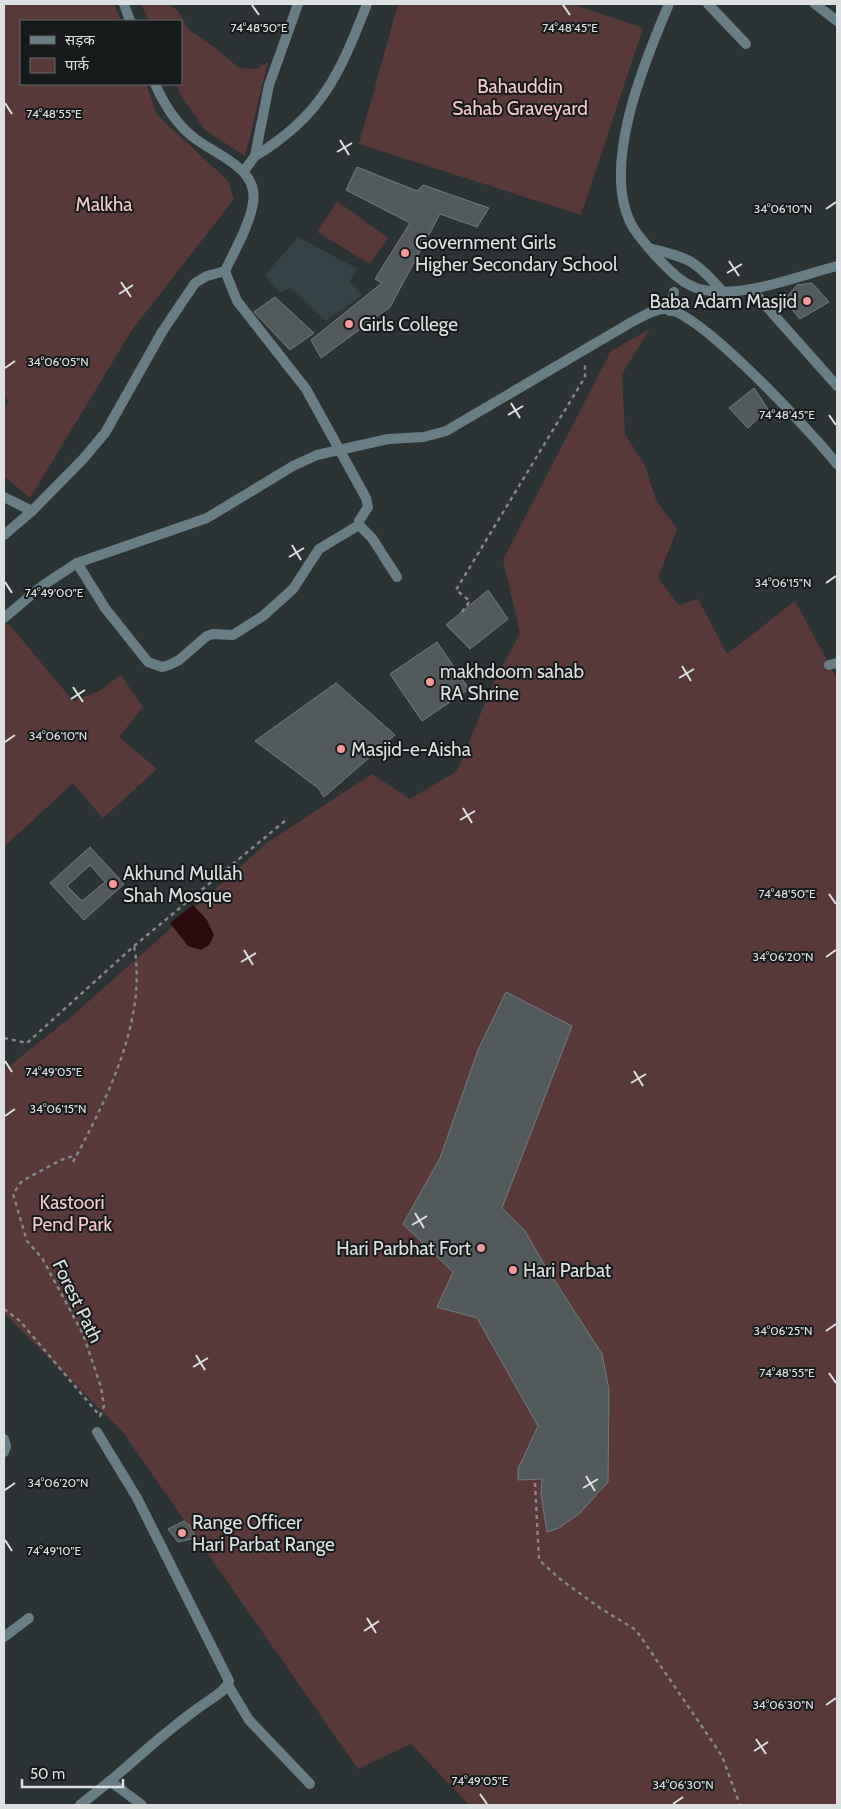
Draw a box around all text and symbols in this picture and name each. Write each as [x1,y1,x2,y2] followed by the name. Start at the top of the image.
[20,20,182,85] legend
[230,20,288,35] text: 74°48'50"E
[542,20,598,35] text: 74°48'45"E
[65,31,95,49] text: सड़क
[65,56,89,74] text: पार्क
[452,75,588,120] park label: Bahauddin Sahab Graveyard
[26,106,82,121] text: 74°48'55"E
[76,193,132,216] park label: Malkha
[754,201,812,216] text: 34°06'10"N
[415,231,618,276] place label: Government Girls Higher Secondary School
[399,247,411,259] marker: Government Girls Higher Secondary School
[650,290,797,313] place label: Baba Adam Masjid
[801,295,813,307] marker: Baba Adam Masjid
[359,313,458,336] place label: Girls College
[343,318,355,330] marker: Girls College
[27,354,89,369] text: 34°06'05"N
[759,407,815,422] text: 74°48'45"E
[755,575,811,590] text: 34°06'15"N
[25,585,84,600] text: 74°49'00"E
[440,660,584,705] place label: makhdoom sahab RA Shrine
[424,676,436,688] marker: makhdoom sahab RA Shrine
[29,728,87,743] text: 34°06'10"N
[351,738,471,761] place label: Masjid-e-Aisha
[335,743,347,755] marker: Masjid-e-Aisha
[123,862,242,907] place label: Akhund Mullah Shah Mosque
[107,878,119,890] marker: Akhund Mullah Shah Mosque
[758,886,816,901] text: 74°48'50"E
[752,949,814,964] text: 34°06'20"N
[26,1064,83,1079] text: 74°49'05"E
[30,1101,86,1116] text: 34°06'15"N
[32,1191,113,1236] park label: Kastoori Pend Park
[336,1237,472,1260] place label: Hari Parbhat Fort
[475,1242,487,1254] marker: Hari Parbhat Fort
[48,1256,108,1347] street label: Forest Path
[523,1259,612,1282] place label: Hari Parbat
[507,1264,519,1276] marker: Hari Parbat
[753,1323,813,1338] text: 34°06'25"N
[759,1365,815,1380] text: 74°48'55"E
[27,1475,89,1490] text: 34°06'20"N
[192,1511,335,1556] place label: Range Officer Hari Parbat Range
[176,1527,188,1539] marker: Range Officer Hari Parbat Range
[27,1543,81,1558] text: 74°49'10"E
[752,1697,814,1712] text: 34°06'30"N
[22,1756,124,1788] scale bar
[30,1765,65,1783] text: 50 m
[452,1773,509,1788] text: 74°49'05"E
[652,1777,714,1792] text: 34°06'30"N

